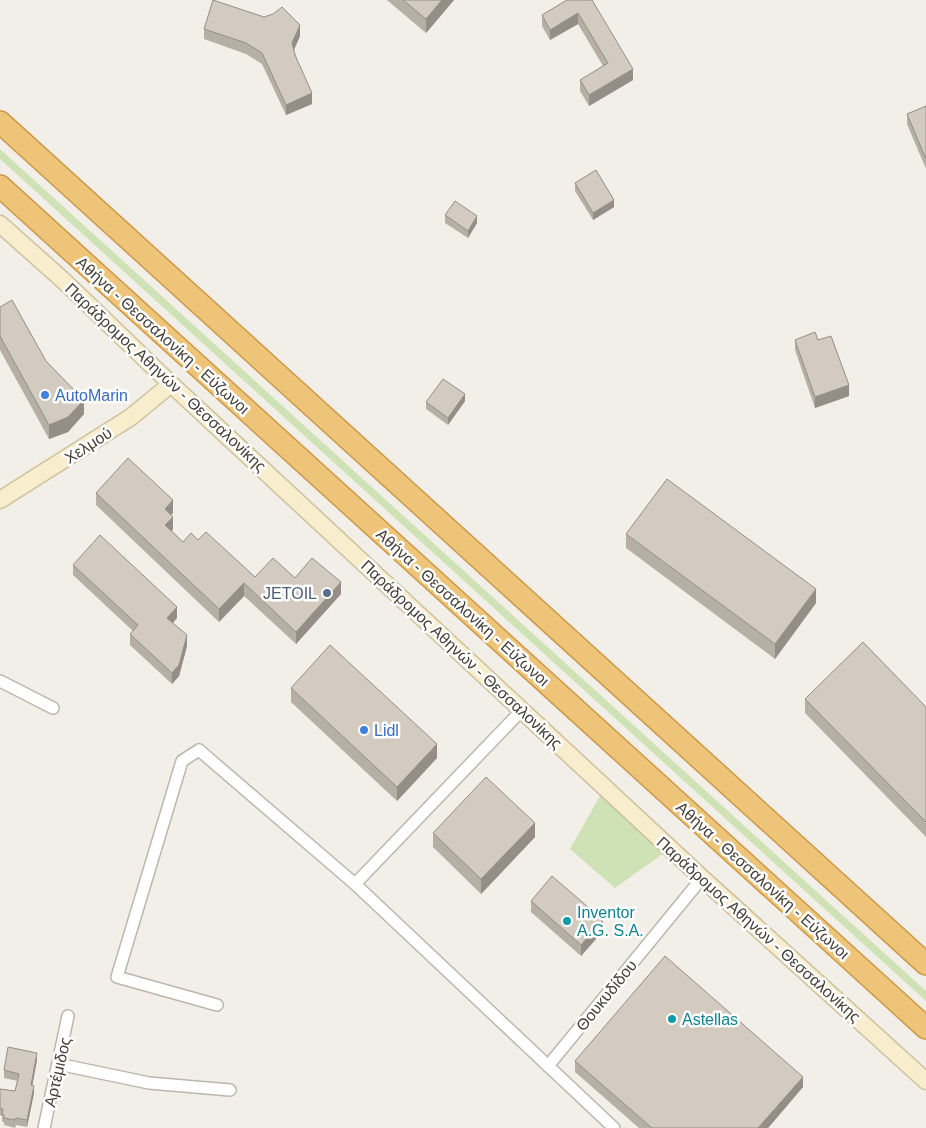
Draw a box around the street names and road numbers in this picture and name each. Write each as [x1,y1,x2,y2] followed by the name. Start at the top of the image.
[72,253,253,418] street label: Αθήνα - Θεσσαλονίκη - Εύζωνοι
[62,280,270,475] street label: Παράδρομος Αθηνών - Θεσσαλονίκης
[62,424,115,467] street label: Χελμού
[372,525,553,690] street label: Αθήνα - Θεσσαλονίκη - Εύζωνοι
[358,557,566,752] street label: Παράδρομος Αθηνών - Θεσσαλονίκης
[672,798,853,963] street label: Αθήνα - Θεσσαλονίκη - Εύζωνοι
[653,833,864,1026] street label: Παράδρομος Αθηνών - Θεσσαλονίκης
[573,957,640,1034] street label: Θουκυδίδου
[41,1035,74,1109] street label: Αρτέμιδος

